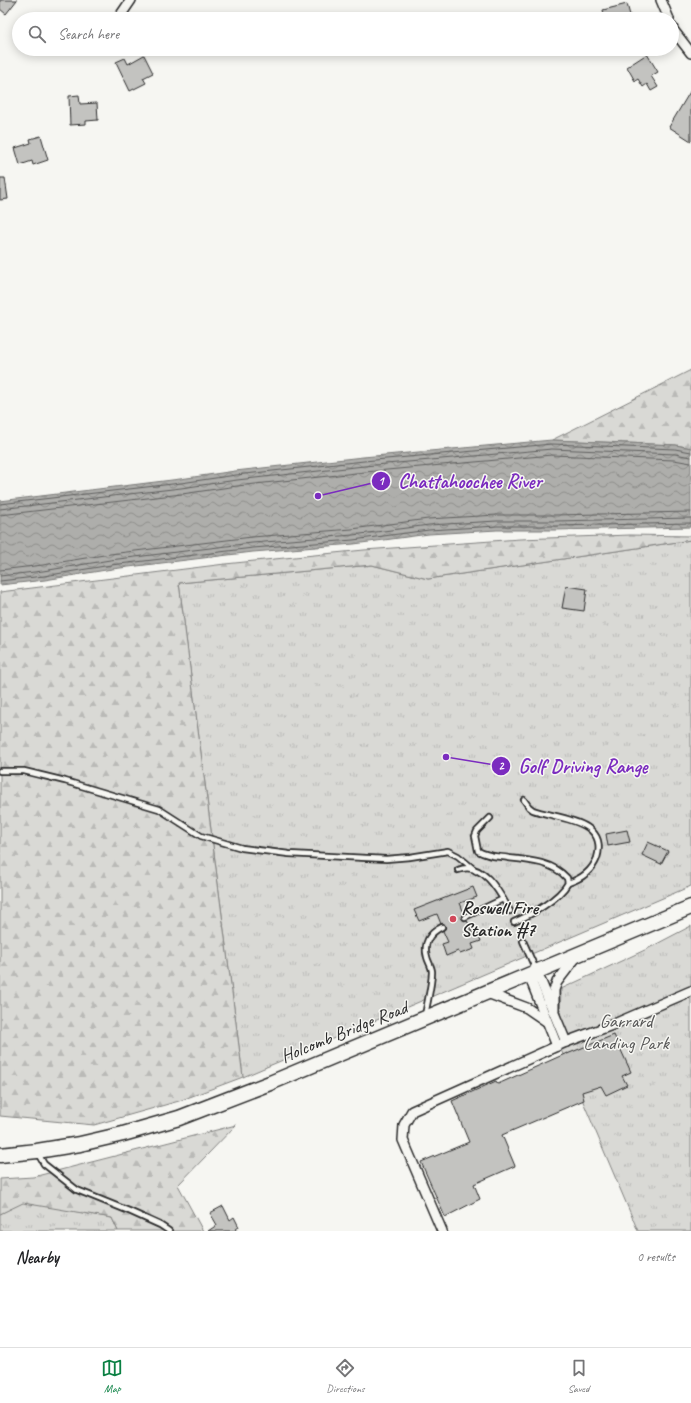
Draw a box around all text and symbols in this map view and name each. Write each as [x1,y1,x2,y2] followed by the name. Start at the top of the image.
[12,12,679,56] search box
[26,23,48,45] icon: search
[58,25,119,44] text: Search here
[371,465,550,497] callout: Chattahoochee River
[398,469,545,494] text: Chattahoochee River
[378,473,385,489] text: 1
[491,750,656,782] callout: Golf Driving Range
[519,754,649,779] text: Golf Driving Range
[498,758,505,774] text: 2
[461,896,540,942] place label: Roswell Fire Station #7
[448,914,458,924] marker: Roswell Fire Station #7
[277,994,414,1068] street label: Holcomb Bridge Road
[583,1009,671,1055] park label: Garrard Landing Park
[16,1247,59,1268] text: Nearby
[637,1249,675,1265] text: 0 results
[101,1357,123,1395] tab: Map
[326,1357,365,1395] tab: Directions
[568,1357,590,1395] tab: Saved

